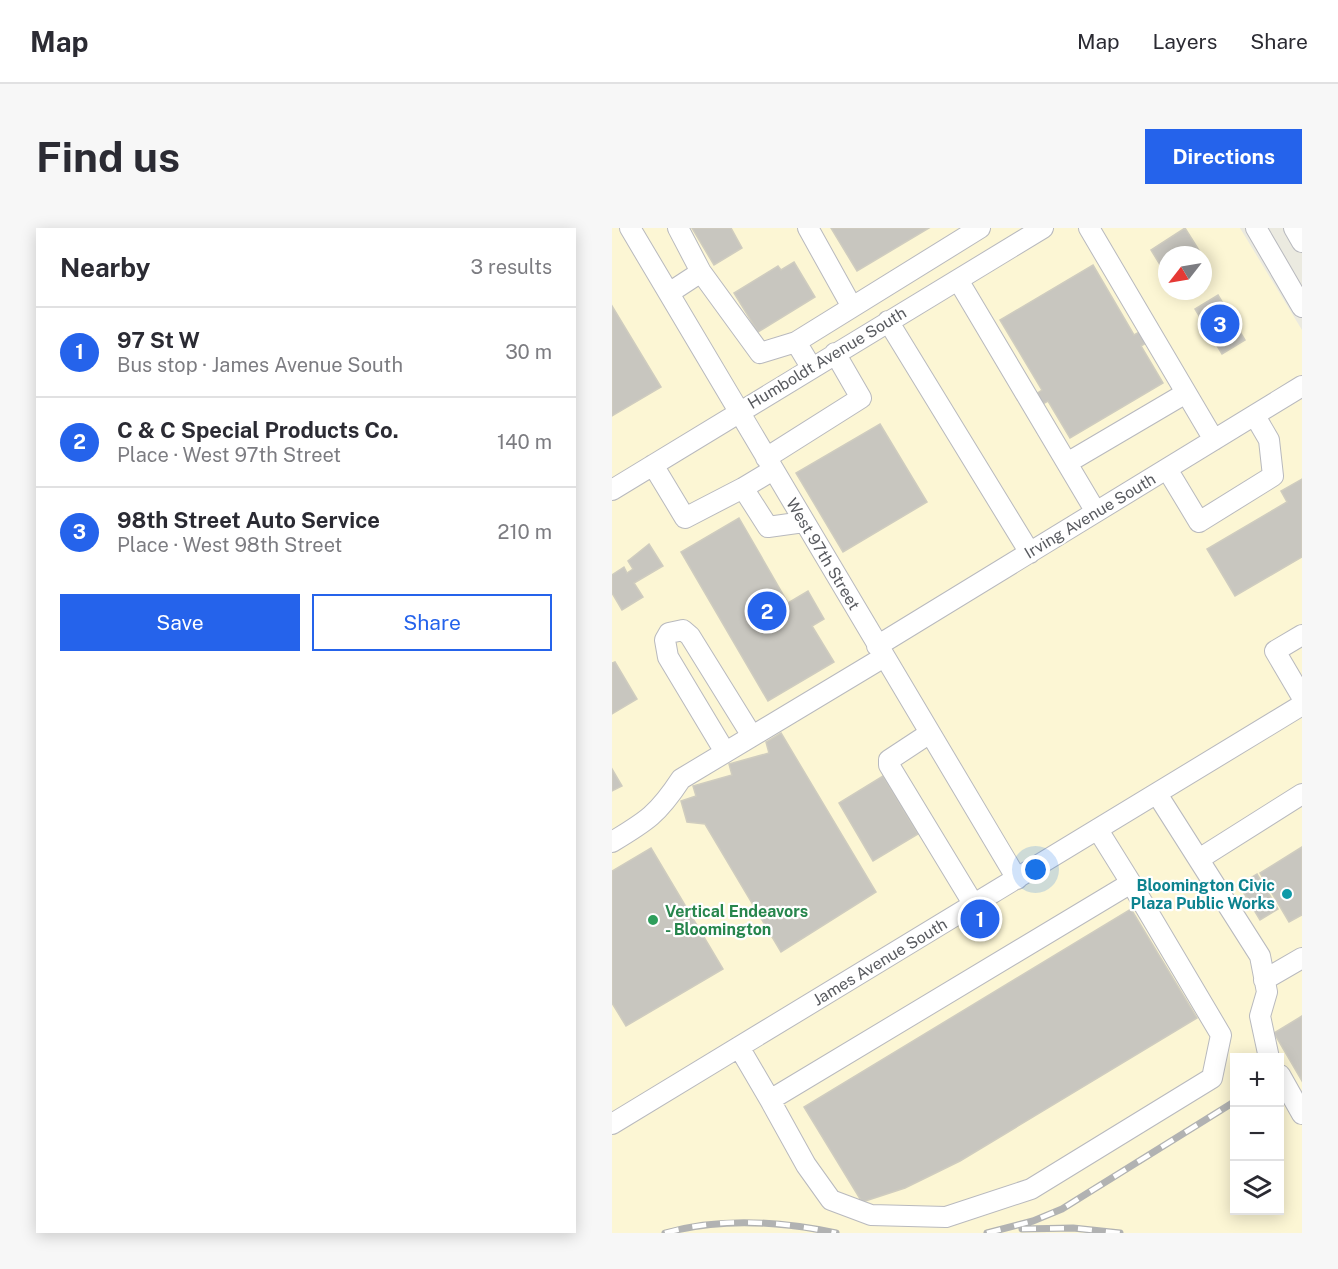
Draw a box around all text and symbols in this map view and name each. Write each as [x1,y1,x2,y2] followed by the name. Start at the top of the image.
[30,25,89,58] text: Map
[1077,29,1120,54] text: Map
[1153,29,1217,54] text: Layers
[1250,29,1308,54] text: Share
[1145,129,1302,184] button: Directions
[36,132,180,181] text: Find us
[1158,246,1212,300] north arrow
[60,252,150,283] text: Nearby
[471,255,552,279] text: 3 results
[1200,302,1240,346] pin: 3
[744,303,910,413] street label: Humboldt Avenue South
[117,327,200,353] text: 97 St W
[75,340,84,364] text: 1
[505,340,552,364] text: 30 m
[117,353,403,377] text: Bus stop · James Avenue South
[117,417,399,443] text: C & C Special Products Co.
[73,430,86,454] text: 2
[497,430,552,454] text: 140 m
[117,443,341,467] text: Place · West 97th Street
[1021,469,1159,563] street label: Irving Avenue South
[782,495,864,613] street label: West 97th Street
[117,507,380,533] text: 98th Street Auto Service
[73,520,86,544] text: 3
[498,520,552,544] text: 210 m
[117,533,342,557] text: Place · West 98th Street
[748,588,786,634] pin: 2
[60,594,300,651] button: Save
[312,594,552,651] button: Share
[1021,855,1050,884] your location
[1131,876,1275,913] place label: Bloomington Civic Plaza Public Works
[1280,887,1294,901] marker: Bloomington Civic Plaza Public Works
[960,896,1000,942] pin: 1
[665,902,808,939] place label: Vertical Endeavors - Bloomington
[646,913,660,927] marker: Vertical Endeavors - Bloomington
[810,914,950,1010] street label: James Avenue South
[1230,1053,1284,1215] map controls
[1230,1053,1284,1107] button: +
[1230,1107,1284,1161] button: −
[1230,1161,1284,1215] button: layers

